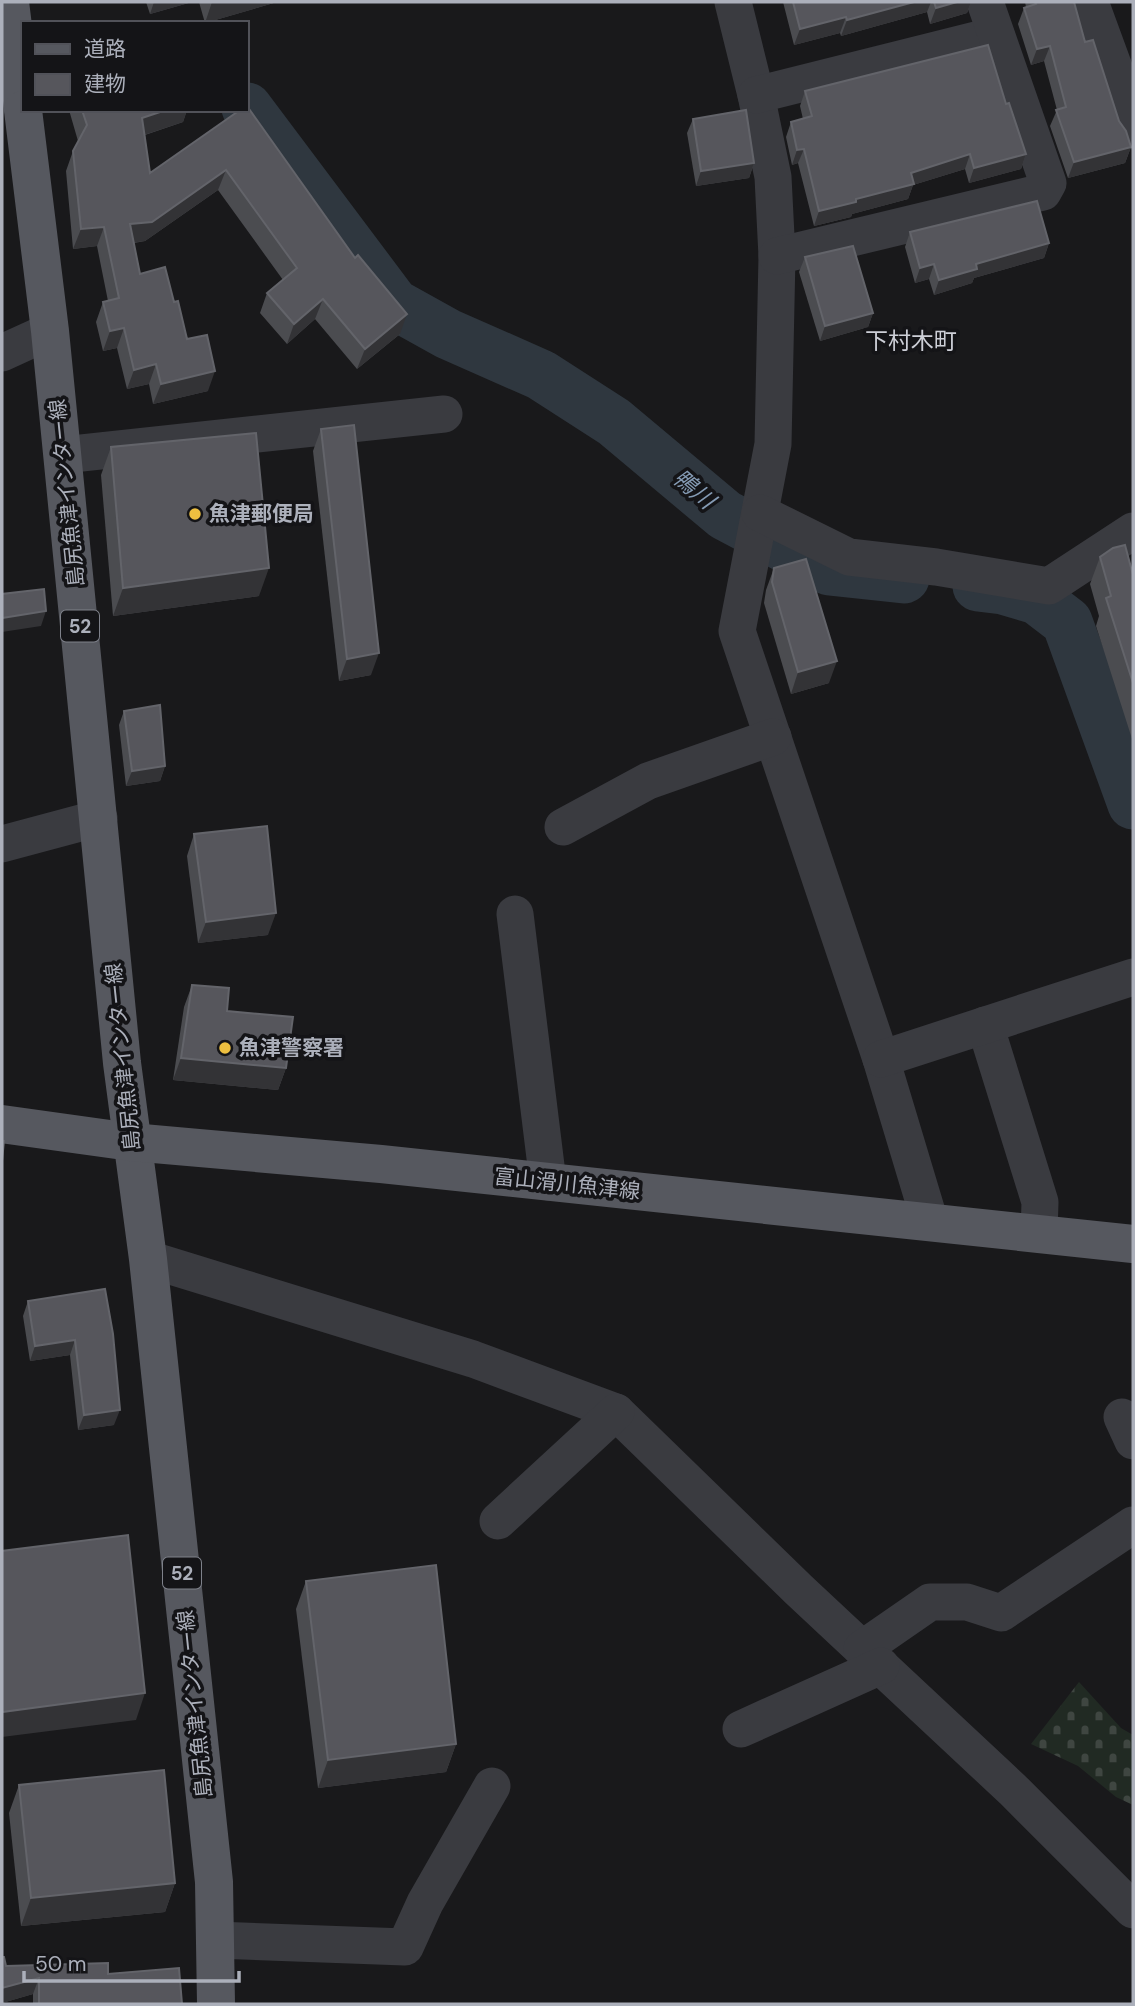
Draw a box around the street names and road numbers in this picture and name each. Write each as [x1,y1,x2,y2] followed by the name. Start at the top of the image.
[43,398,91,588] street label: 島尻魚津インター線
[61,610,99,642] road number: 52
[99,962,147,1152] street label: 島尻魚津インター線
[492,1162,642,1206] street label: 富山滑川魚津線
[163,1558,201,1588] road number: 52
[171,1609,219,1799] street label: 島尻魚津インター線

